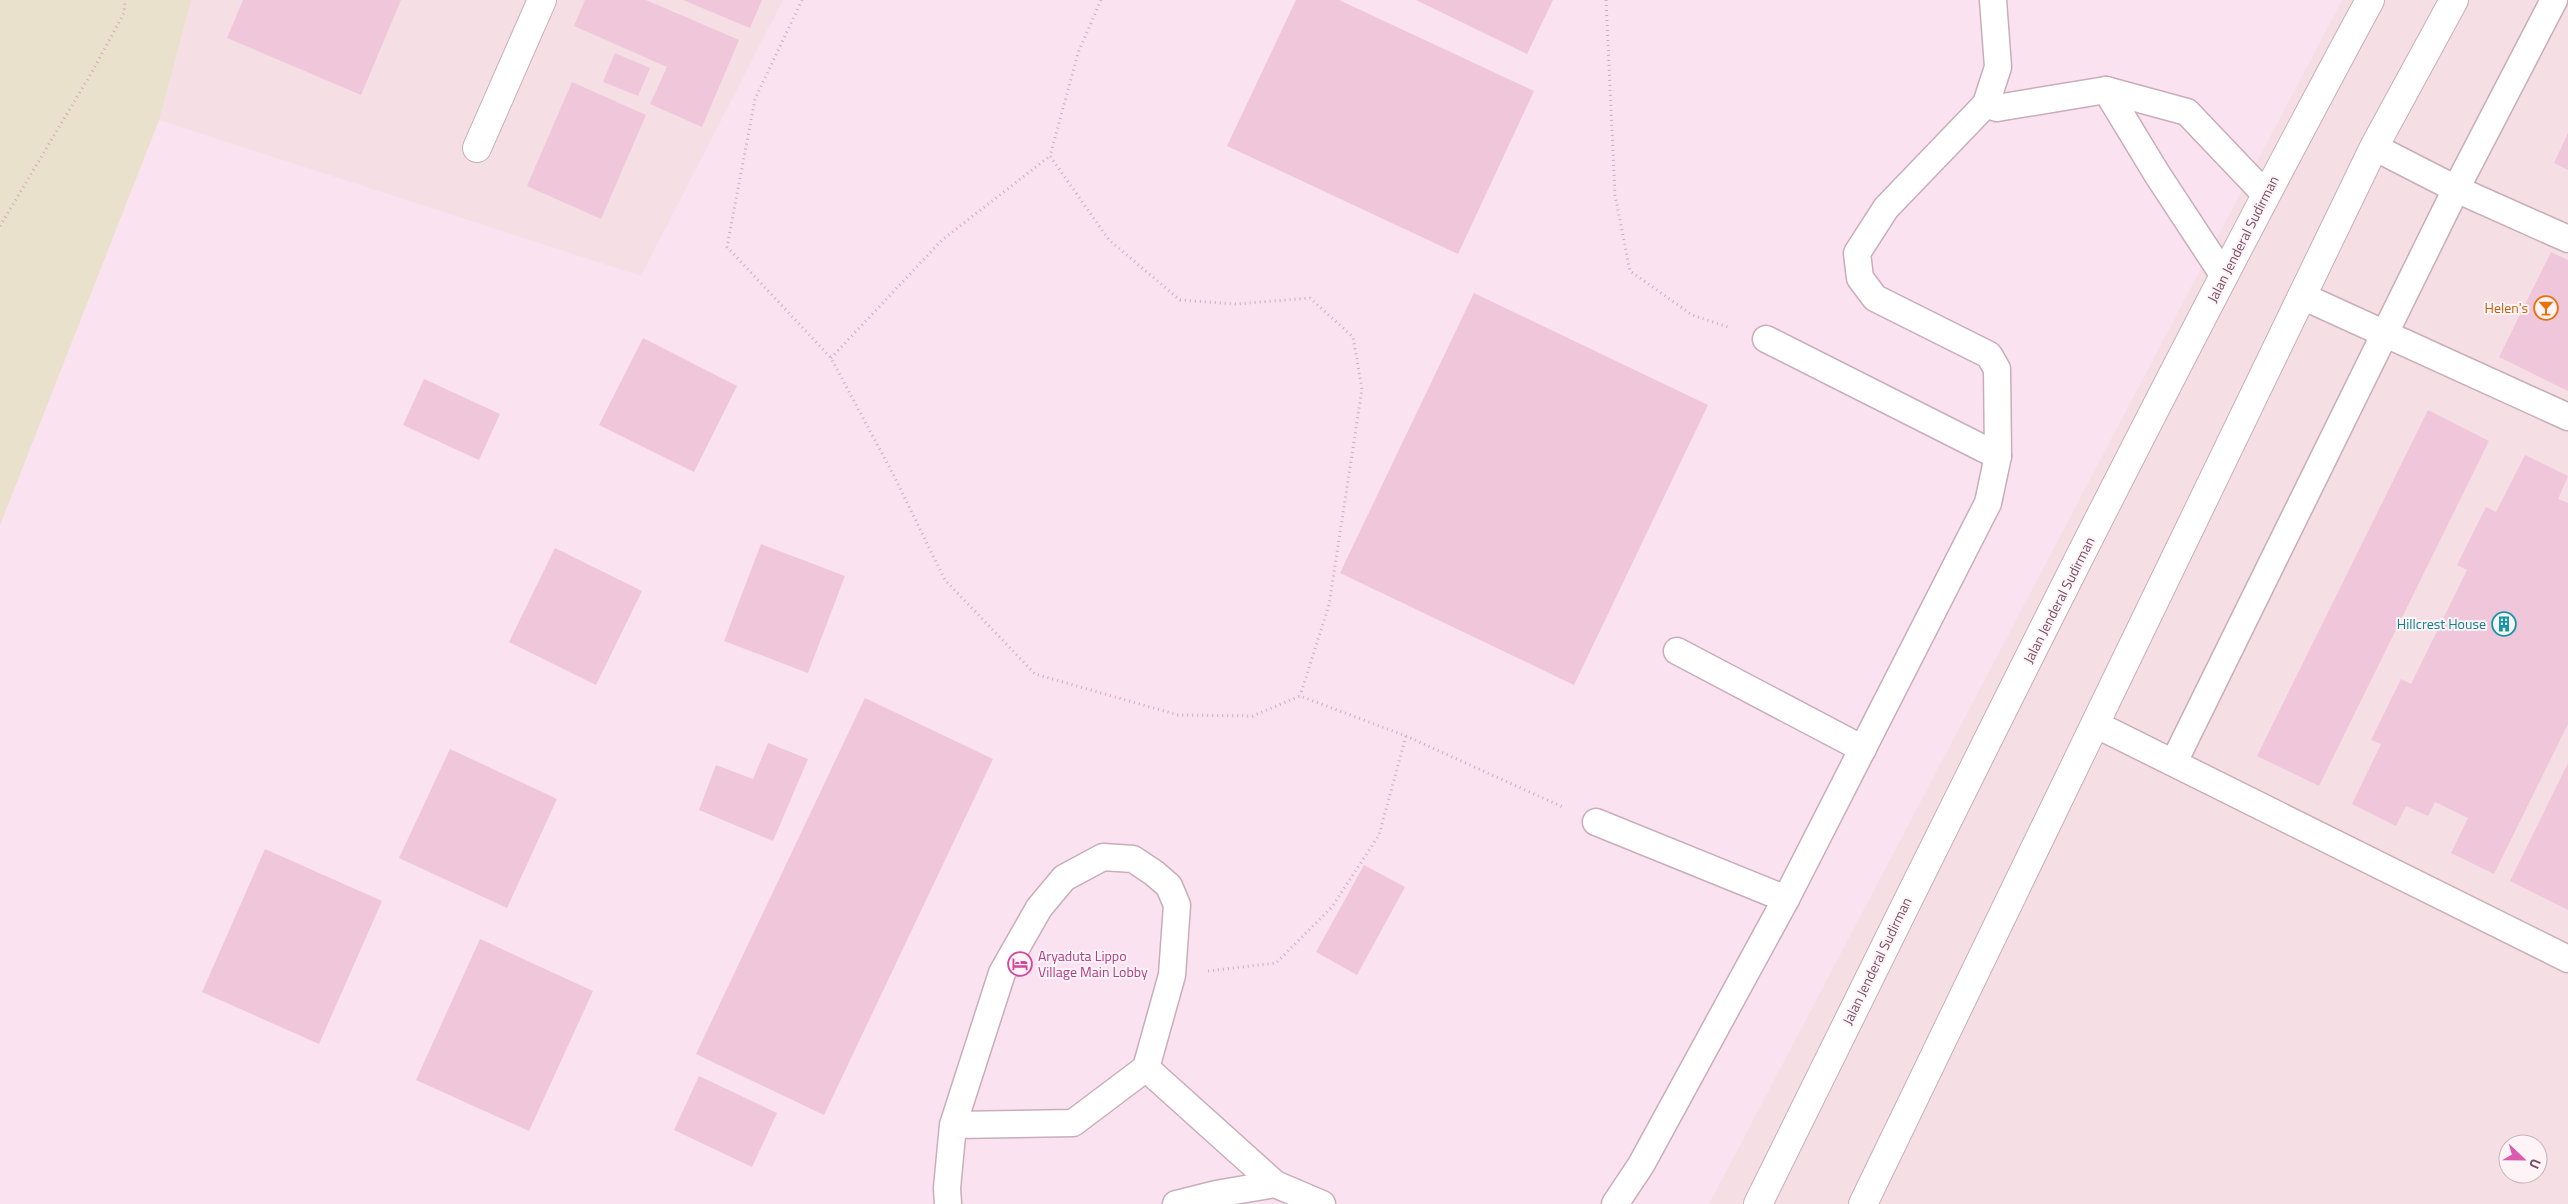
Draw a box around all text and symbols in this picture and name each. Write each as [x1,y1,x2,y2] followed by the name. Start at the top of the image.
[2201,172,2284,306] street label: Jalan Jenderal Sudirman
[2533,295,2559,321] bar icon: Helen's
[2485,297,2528,318] place label: Helen's
[2017,533,2100,667] street label: Jalan Jenderal Sudirman
[2491,611,2517,637] building icon: Hillcrest House
[2397,613,2486,634] place label: Hillcrest House
[1836,893,1917,1028] street label: Jalan Jenderal Sudirman
[1038,945,1148,982] place label: Aryaduta Lippo Village Main Lobby
[1007,951,1033,977] hotel icon: Aryaduta Lippo Village Main Lobby
[2498,1134,2548,1184] north arrow
[2524,1156,2547,1172] text: U

